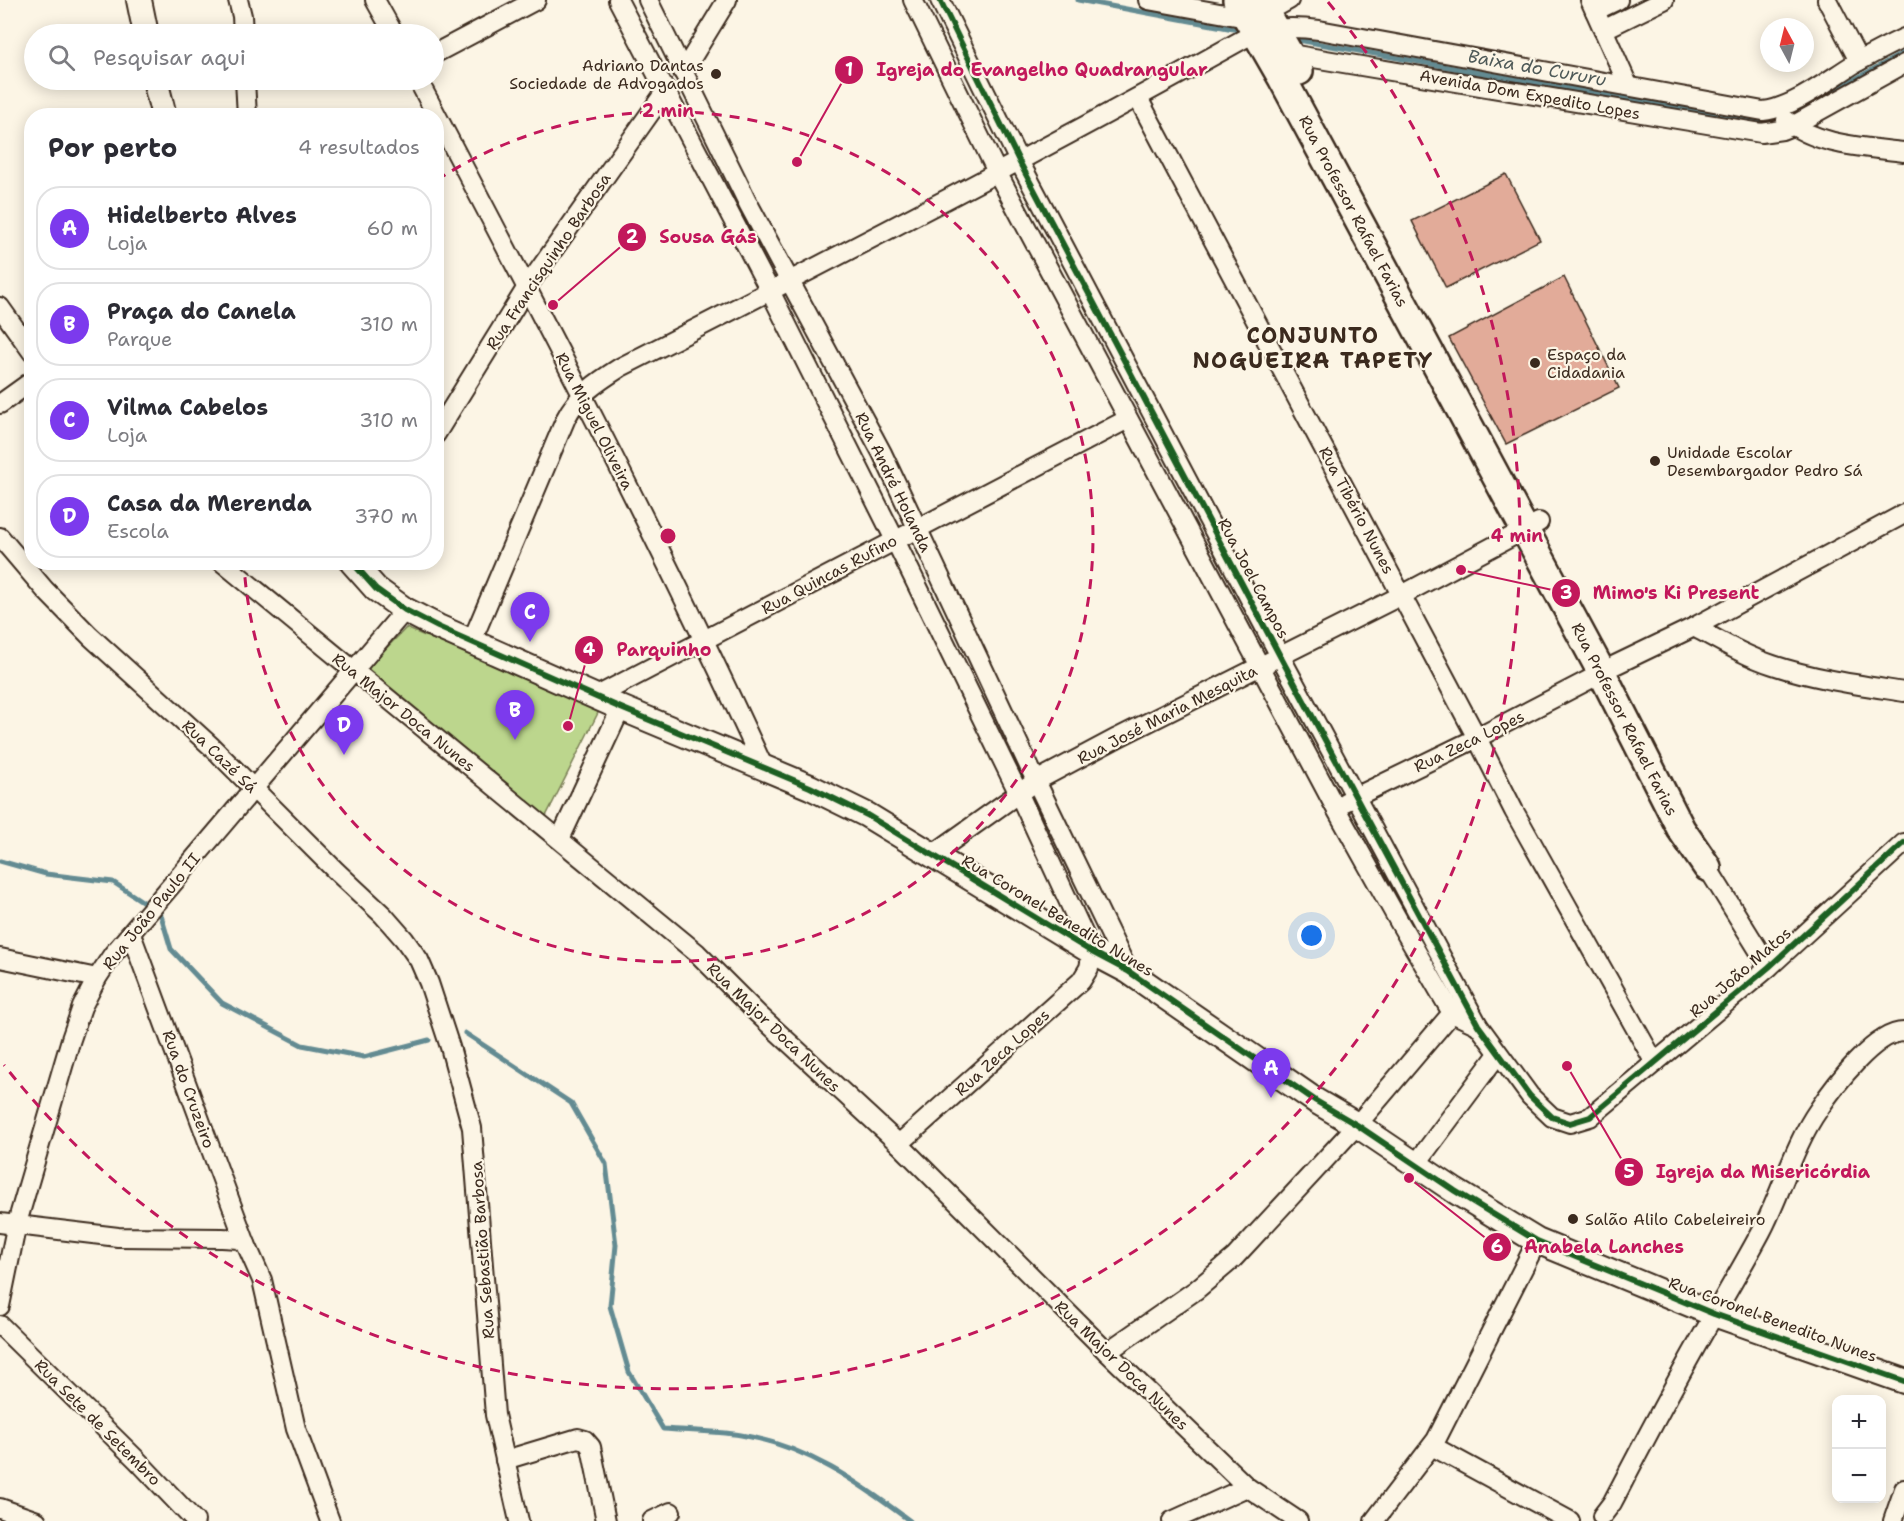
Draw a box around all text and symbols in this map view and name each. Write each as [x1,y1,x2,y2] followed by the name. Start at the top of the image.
[1760,18,1814,72] north arrow
[24,24,444,90] search box
[45,41,78,74] icon: search
[93,43,246,72] text: Pesquisar aqui
[1466,44,1608,92] water label: Baixa do Cururu
[834,52,1220,88] callout: Igreja do Evangelho Quadrangular
[509,55,704,94] place label: Adriano Dantas Sociedade de Advogados
[845,58,853,82] text: 1
[876,58,1208,82] text: Igreja do Evangelho Quadrangular
[1418,65,1642,124] street label: Avenida Dom Expedito Lopes
[709,67,723,81] marker: Adriano Dantas Sociedade de Advogados
[642,99,694,123] text: 2 min
[1294,112,1413,311] street label: Rua Professor Rafael Farias
[48,130,177,165] text: Por perto
[298,134,420,160] text: 4 resultados
[481,169,616,354] street label: Rua Francisquinho Barbosa
[107,201,297,230] text: Hidelberto Alves
[62,215,77,241] text: A
[366,215,418,241] text: 60 m
[617,219,768,255] callout: Sousa Gás
[626,225,639,249] text: 2
[659,225,757,249] text: Sousa Gás
[107,230,147,256] text: Loja
[107,297,296,326] text: Praça do Canela
[63,311,76,337] text: B
[359,311,418,337] text: 310 m
[1192,321,1434,375] district label: CONJUNTO NOGUEIRA TAPETY
[107,326,172,352] text: Parque
[1547,344,1626,383] place label: Espaço da Cidadania
[551,349,638,494] street label: Rua Miguel Oliveira
[1528,356,1542,370] marker: Espaço da Cidadania
[107,393,268,422] text: Vilma Cabelos
[63,407,76,433] text: C
[359,407,418,433] text: 310 m
[850,409,937,556] street label: Rua André Holanda
[107,422,147,448] text: Loja
[1667,442,1863,481] place label: Unidade Escolar Desembargador Pedro Sá
[1314,443,1399,578] street label: Rua Tibério Nunes
[1648,454,1662,468] marker: Unidade Escolar Desembargador Pedro Sá
[107,489,312,518] text: Casa da Merenda
[62,503,77,529] text: D
[354,503,418,529] text: 370 m
[1213,514,1294,642] street label: Rua Joel Campos
[107,518,169,544] text: Escola
[1491,524,1543,548] text: 4 min
[658,526,678,546] centre of rings
[758,530,901,619] street label: Rua Quincas Rufino
[1551,575,1771,611] callout: Mimo's Ki Present
[1560,581,1572,605] text: 3
[1593,581,1759,605] text: Mimo's Ki Present
[510,592,550,642] pin: C
[1567,619,1683,819] street label: Rua Professor Rafael Farias
[574,632,723,668] callout: Parquinho
[583,638,596,662] text: 4
[617,638,711,662] text: Parquinho
[329,649,479,775] street label: Rua Major Doca Nunes
[1074,660,1261,769] street label: Rua José Maria Mesquita
[496,690,534,740] pin: B
[324,706,364,755] pin: D
[1411,706,1528,777] street label: Rua Zeca Lopes
[177,715,262,798] street label: Rua Cazé Sá
[98,848,205,974] street label: Rua João Paulo II
[958,850,1158,981] street label: Rua Coronel Benedito Nunes
[1297,921,1326,950] your location
[1685,922,1796,1022] street label: Rua João Matos
[702,958,845,1097] street label: Rua Major Doca Nunes
[951,1004,1054,1100] street label: Rua Zeca Lopes
[157,1027,220,1151] street label: Rua do Cruzeiro
[1252,1048,1290,1098] pin: A
[1614,1154,1882,1190] callout: Igreja da Misericórdia
[466,1160,499,1340] street label: Rua Sebastião Barbosa
[1623,1160,1635,1184] text: 5
[1656,1160,1871,1184] text: Igreja da Misericórdia
[1585,1209,1765,1230] place label: Salão Alilo Cabeleireiro
[1566,1212,1580,1226] marker: Salão Alilo Cabeleireiro
[1482,1229,1696,1265] callout: Anabela Lanches
[1491,1235,1503,1259] text: 6
[1524,1235,1684,1259] text: Anabela Lanches
[1666,1272,1880,1367] street label: Rua Coronel Benedito Nunes
[1050,1296,1193,1435] street label: Rua Major Doca Nunes
[30,1355,165,1490] street label: Rua Sete de Setembro
[1832,1395,1886,1503] map controls
[1832,1395,1886,1449] button: +
[1832,1449,1886,1503] button: −

